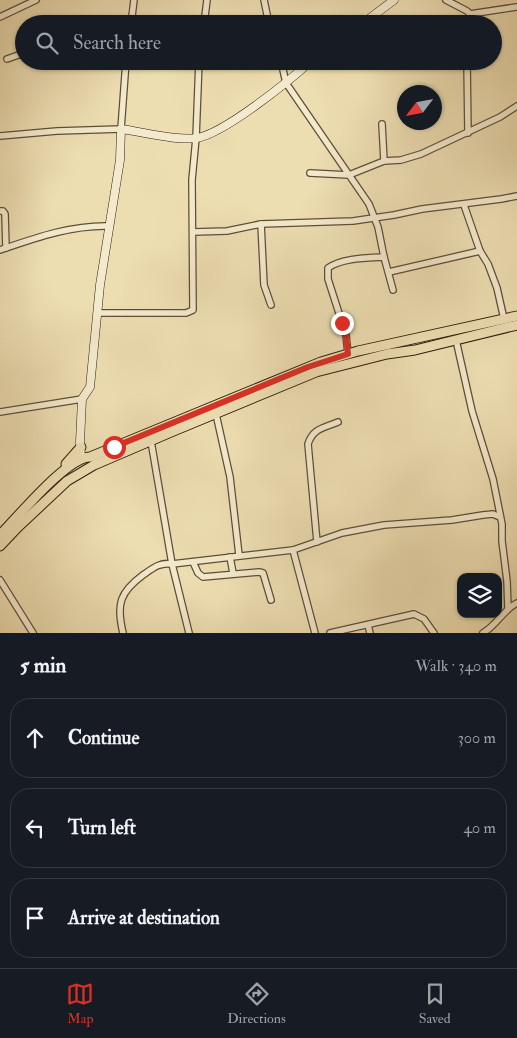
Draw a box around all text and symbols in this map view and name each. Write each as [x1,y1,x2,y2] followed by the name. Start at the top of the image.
[15,15,502,70] search box
[33,29,61,57] icon: search
[73,31,161,55] text: Search here
[397,85,442,130] north arrow
[331,312,354,335] route end
[103,436,126,459] route start
[457,573,502,618] map controls
[457,573,502,618] button: layers
[20,652,66,679] text: 5 min
[415,656,497,676] text: Walk · 340 m
[21,724,49,752] icon: ahead
[68,726,139,750] text: Continue
[458,728,496,748] text: 300 m
[21,814,49,842] icon: left
[68,816,136,840] text: Turn left
[463,818,496,838] text: 40 m
[21,904,49,932] icon: arrive
[68,906,220,930] text: Arrive at destination
[66,980,94,1027] tab: Map
[227,980,286,1027] tab: Directions
[419,980,451,1027] tab: Saved

